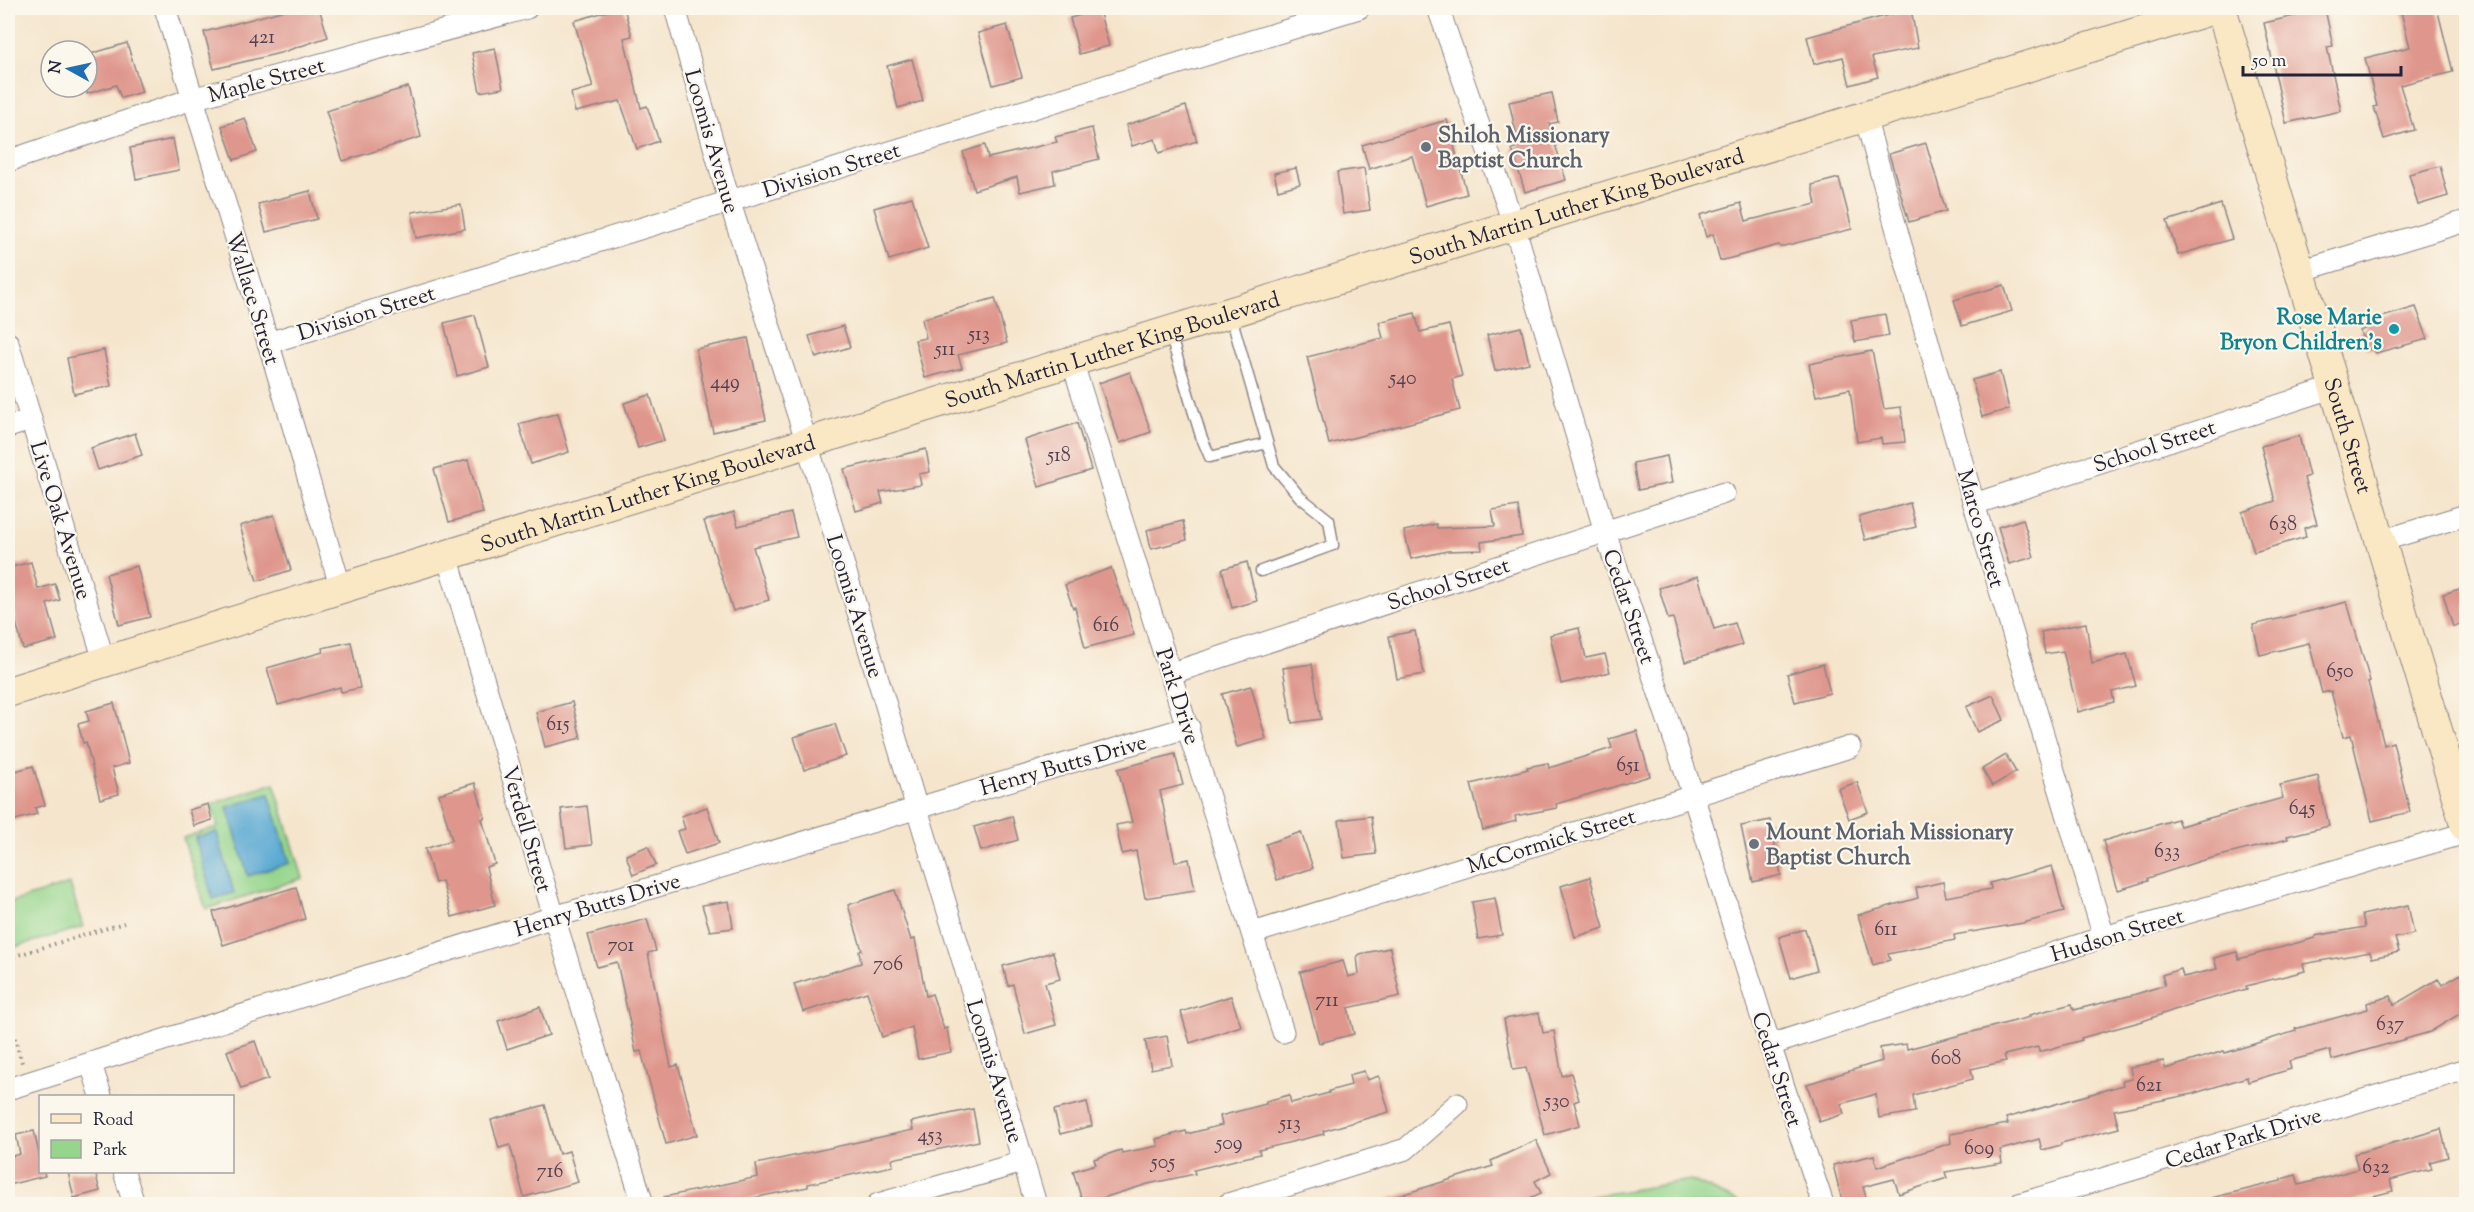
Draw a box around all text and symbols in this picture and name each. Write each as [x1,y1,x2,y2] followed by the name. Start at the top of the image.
[249,24,275,53] house number: 421
[39,39,99,99] north arrow
[2243,39,2400,77] scale bar
[2251,49,2287,75] text: 50 m
[205,51,329,113] street label: Maple Street
[44,59,69,75] text: N
[674,66,746,218] street label: Loomis Avenue
[1438,121,1610,178] place label: Shiloh Missionary Baptist Church
[759,136,905,208] street label: Division Street
[1419,140,1433,154] marker: Shiloh Missionary Baptist Church
[1406,142,1749,275] street label: South Martin Luther King Boulevard
[216,229,287,370] street label: Wallace Street
[294,279,440,351] street label: Division Street
[941,285,1284,419] street label: South Martin Luther King Boulevard
[2220,303,2382,360] place label: Rose Marie Bryon Children's
[967,321,990,350] house number: 513
[2387,322,2401,336] marker: Rose Marie Bryon Children's
[934,336,955,365] house number: 511
[1388,365,1417,394] house number: 540
[710,369,740,398] house number: 449
[2313,374,2379,499] street label: South Street
[2089,413,2221,483] street label: School Street
[477,428,820,563] street label: South Martin Luther King Boulevard
[20,438,98,604] street label: Live Oak Avenue
[1046,442,1071,471] house number: 518
[1947,466,2011,592] street label: Marco Street
[2269,511,2297,540] house number: 638
[816,531,890,683] street label: Loomis Avenue
[1593,545,1662,669] street label: Cedar Street
[1383,551,1515,621] street label: School Street
[1093,612,1119,641] house number: 616
[1146,645,1207,749] street label: Park Drive
[2326,658,2354,687] house number: 650
[546,711,570,740] house number: 615
[977,728,1151,806] street label: Henry Butts Drive
[1616,752,1640,781] house number: 651
[492,763,559,897] street label: Verdell Street
[2289,795,2315,824] house number: 645
[1464,802,1641,884] street label: McCormick Street
[1766,818,2014,875] place label: Mount Moriah Missionary Baptist Church
[1747,837,1761,851] marker: Mount Moriah Missionary Baptist Church
[2154,838,2180,867] house number: 633
[511,866,685,947] street label: Henry Butts Drive
[2047,901,2189,972] street label: Hudson Street
[1874,916,1898,945] house number: 611
[608,932,635,961] house number: 701
[873,951,903,980] house number: 706
[1315,987,1339,1016] house number: 711
[956,996,1030,1148] street label: Loomis Avenue
[1741,1008,1809,1132] street label: Cedar Street
[2376,1011,2404,1040] house number: 637
[1931,1045,1961,1074] house number: 608
[2136,1072,2162,1101] house number: 621
[1543,1088,1570,1117] house number: 530
[39,1095,234,1173] legend
[2162,1101,2326,1179] street label: Cedar Park Drive
[93,1108,133,1134] text: Road
[1278,1110,1301,1139] house number: 513
[918,1122,943,1151] house number: 453
[1214,1130,1243,1159] house number: 509
[1964,1135,1994,1164] house number: 609
[93,1138,128,1164] text: Park
[1150,1149,1175,1178] house number: 505
[2362,1154,2390,1183] house number: 632
[537,1158,563,1187] house number: 716

